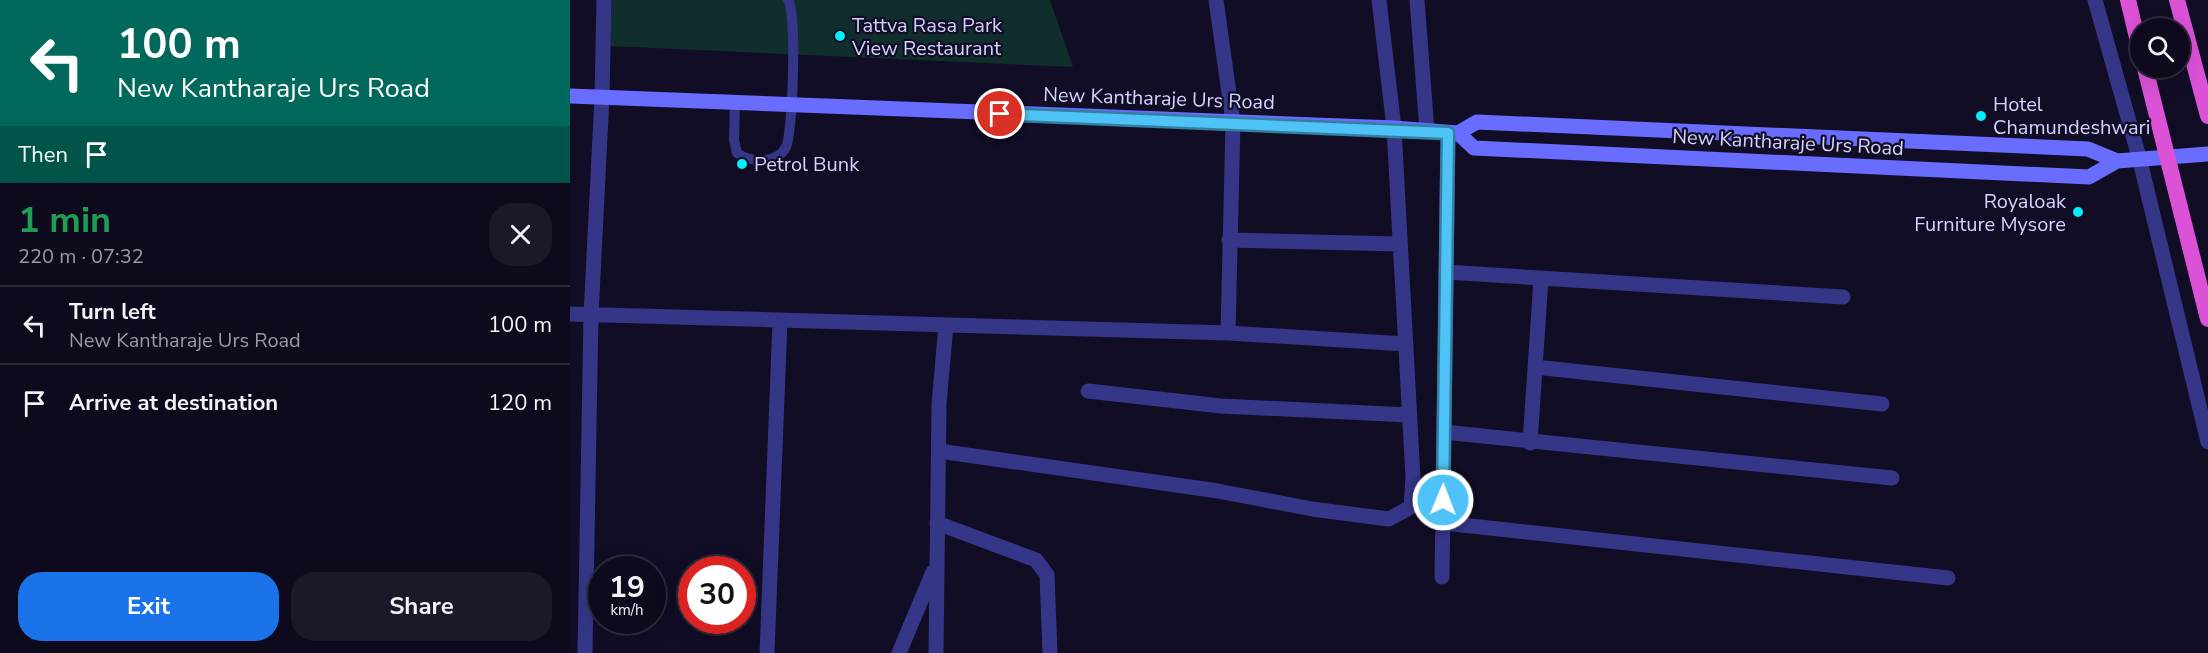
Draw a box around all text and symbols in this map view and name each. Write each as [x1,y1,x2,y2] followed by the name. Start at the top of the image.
[851,12,1003,62] place label: Tattva Rasa Park View Restaurant
[117,16,241,73] text: 100 m
[2130,18,2190,78] map controls
[2130,18,2190,78] button: search
[18,24,96,102] icon: left
[833,29,847,43] marker: Tattva Rasa Park View Restaurant
[117,70,430,107] text: New Kantharaje Urs Road
[1043,81,1275,116] street label: New Kantharaje Urs Road
[974,88,1025,139] pin
[1993,91,2150,141] place label: Hotel Chamundeshwari
[983,97,1016,130] icon: arrive
[1974,109,1988,123] marker: Hotel Chamundeshwari
[1672,123,1904,162] street label: New Kantharaje Urs Road
[80,138,113,171] icon: arrive
[18,140,68,170] text: Then
[754,151,860,178] place label: Petrol Bunk
[735,157,749,171] marker: Petrol Bunk
[1914,188,2067,238] place label: Royaloak Furniture Mysore
[18,196,111,245] text: 1 min
[489,203,552,266] button: close
[2071,205,2085,219] marker: Royaloak Furniture Mysore
[18,243,144,270] text: 220 m · 07:32
[69,297,156,327] text: Turn left
[18,309,51,342] icon: left
[488,310,552,340] text: 100 m
[69,327,301,354] text: New Kantharaje Urs Road
[18,387,51,420] icon: arrive
[69,388,278,418] text: Arrive at destination
[488,388,552,418] text: 120 m
[1411,468,1475,532] position arrow
[678,556,756,634] speed limit sign: 30
[609,567,645,608] text: 19
[18,572,279,641] button: Exit
[291,572,552,641] button: Share
[610,600,644,620] text: km/h

